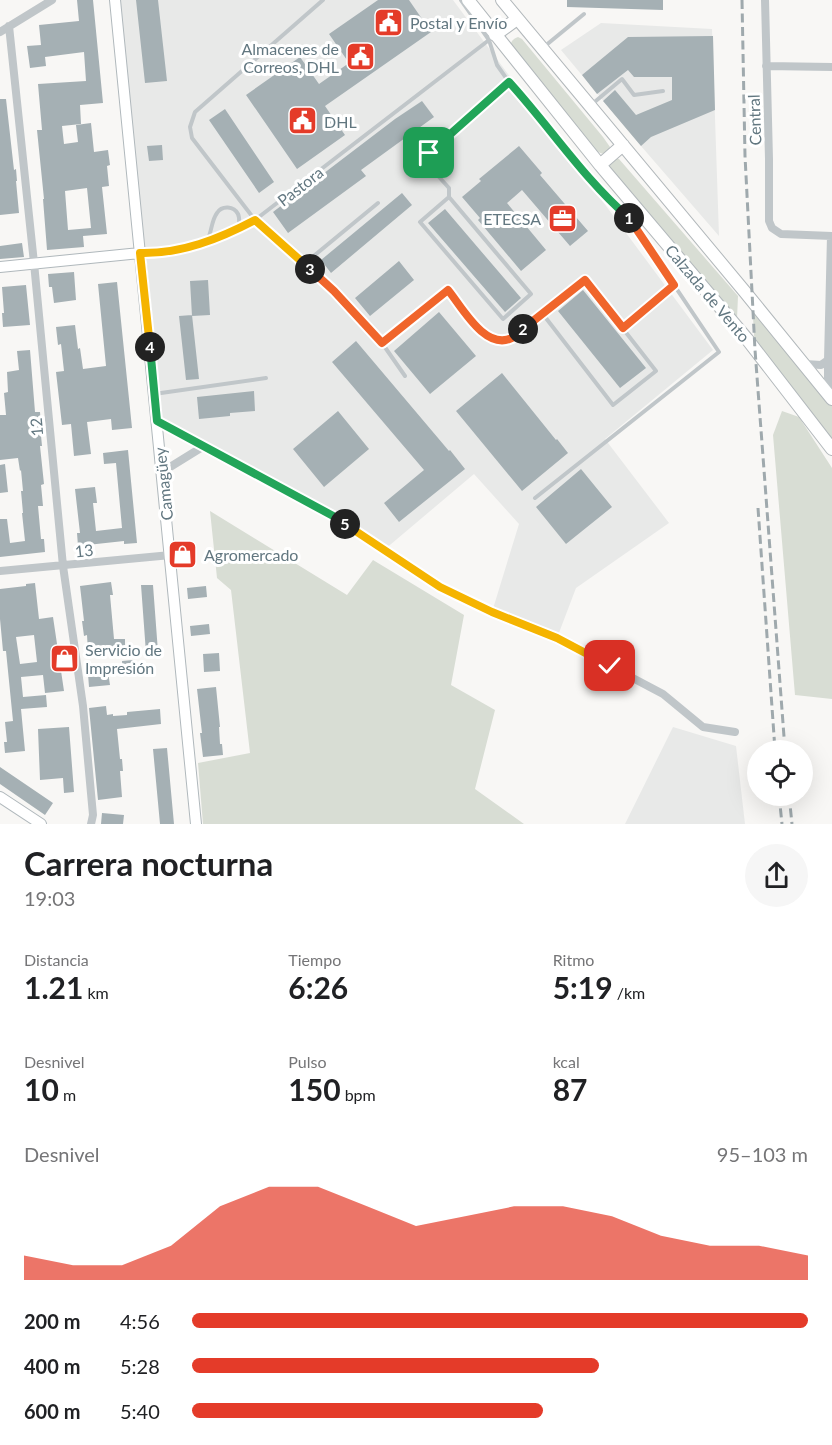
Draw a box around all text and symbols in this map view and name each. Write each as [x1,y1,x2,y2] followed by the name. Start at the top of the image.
[373,6,405,38] public building icon: Postal y Envío
[410,13,507,32] place label: Postal y Envío
[242,39,339,76] place label: Almacenes de Correos, DHL
[344,41,376,73] public building icon: Almacenes de Correos, DHL
[744,94,764,146] street label: Central
[287,105,319,137] public building icon: DHL
[324,112,357,131] place label: DHL
[403,127,454,178] pin
[412,136,445,169] icon: arrive
[273,162,327,210] street label: Pastora
[546,202,578,234] office icon: ETECSA
[614,203,644,233] pin: 1
[624,208,634,227] text: 1
[483,209,541,228] place label: ETECSA
[662,240,754,346] street label: Calzada de Vento
[295,254,325,284] pin: 3
[305,259,315,278] text: 3
[508,314,538,344] pin: 2
[518,319,528,338] text: 2
[135,332,165,362] pin: 4
[145,337,155,356] text: 4
[26,417,46,437] street label: 12
[150,446,176,522] street label: Camagüey
[330,509,360,539] pin: 5
[340,514,350,533] text: 5
[167,538,199,570] shop icon: Agromercado
[74,540,94,560] street label: 13
[204,545,298,564] place label: Agromercado
[85,640,162,677] place label: Servicio de Impresión
[584,640,635,691] pin
[48,642,80,674] shop icon: Servicio de Impresión
[593,649,626,682] icon: check
[747,740,813,806] map controls
[747,740,813,806] button: locate
[24,843,273,883] text: Carrera nocturna
[745,844,808,907] button: share
[24,886,75,910] text: 19:03
[24,950,89,969] text: Distancia
[288,950,341,969] text: Tiempo
[553,950,594,969] text: Ritmo
[24,969,83,1005] text: 1.21
[288,969,348,1005] text: 6:26
[553,969,613,1005] text: 5:19
[83,983,109,1002] text: km
[613,983,645,1002] text: /km
[24,1052,84,1071] text: Desnivel
[288,1052,327,1071] text: Pulso
[553,1052,580,1071] text: kcal
[24,1071,59,1107] text: 10
[288,1071,341,1107] text: 150
[553,1071,587,1107] text: 87
[59,1085,76,1104] text: m
[341,1085,376,1104] text: bpm
[24,1142,100,1166] text: Desnivel
[717,1142,808,1166] text: 95–103 m
[24,1309,80,1333] text: 200 m
[120,1309,160,1333] text: 4:56
[24,1354,80,1378] text: 400 m
[120,1354,160,1378] text: 5:28
[24,1399,80,1423] text: 600 m
[120,1399,160,1423] text: 5:40

